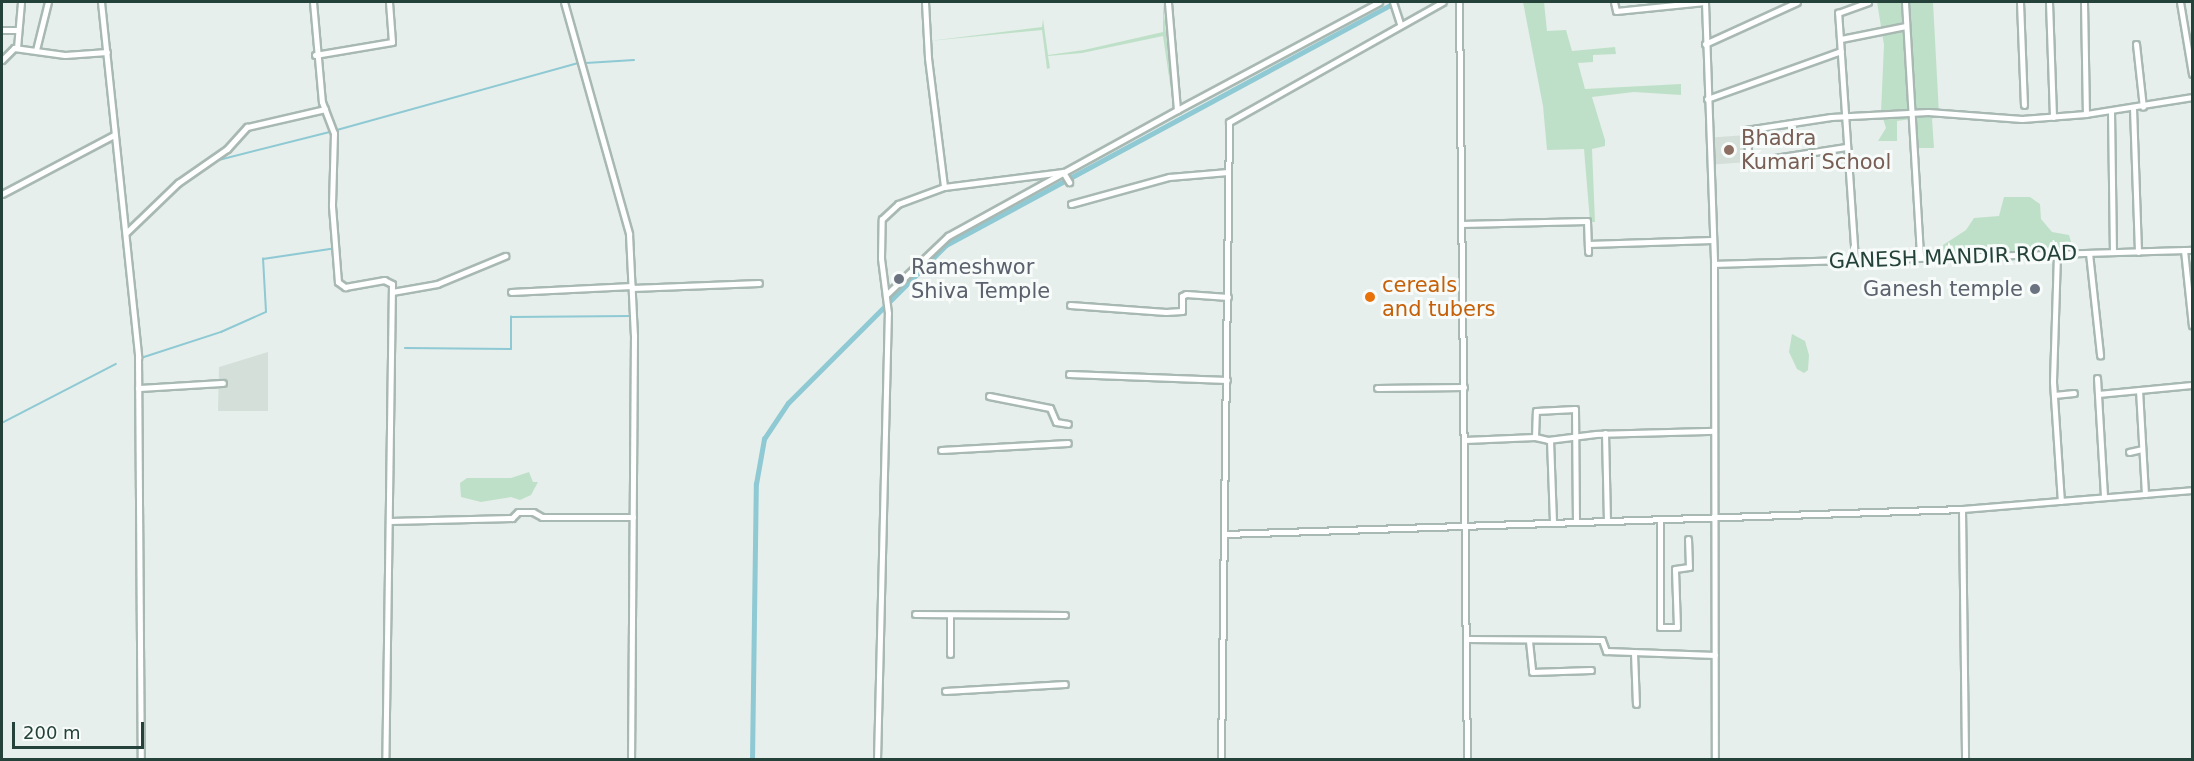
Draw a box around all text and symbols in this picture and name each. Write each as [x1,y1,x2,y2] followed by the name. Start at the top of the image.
[1741,125,1891,175] place label: Bhadra Kumari School
[1722,143,1736,157] marker: Bhadra Kumari School
[1828,240,2078,274] street label: GANESH MANDIR ROAD
[911,254,1050,304] place label: Rameshwor Shiva Temple
[892,272,906,286] marker: Rameshwor Shiva Temple
[1382,272,1496,322] place label: cereals and tubers
[1863,276,2023,302] place label: Ganesh temple
[2028,282,2042,296] marker: Ganesh temple
[1363,290,1377,304] marker: cereals and tubers
[15,710,147,748] scale bar
[23,722,81,743] text: 200 m

